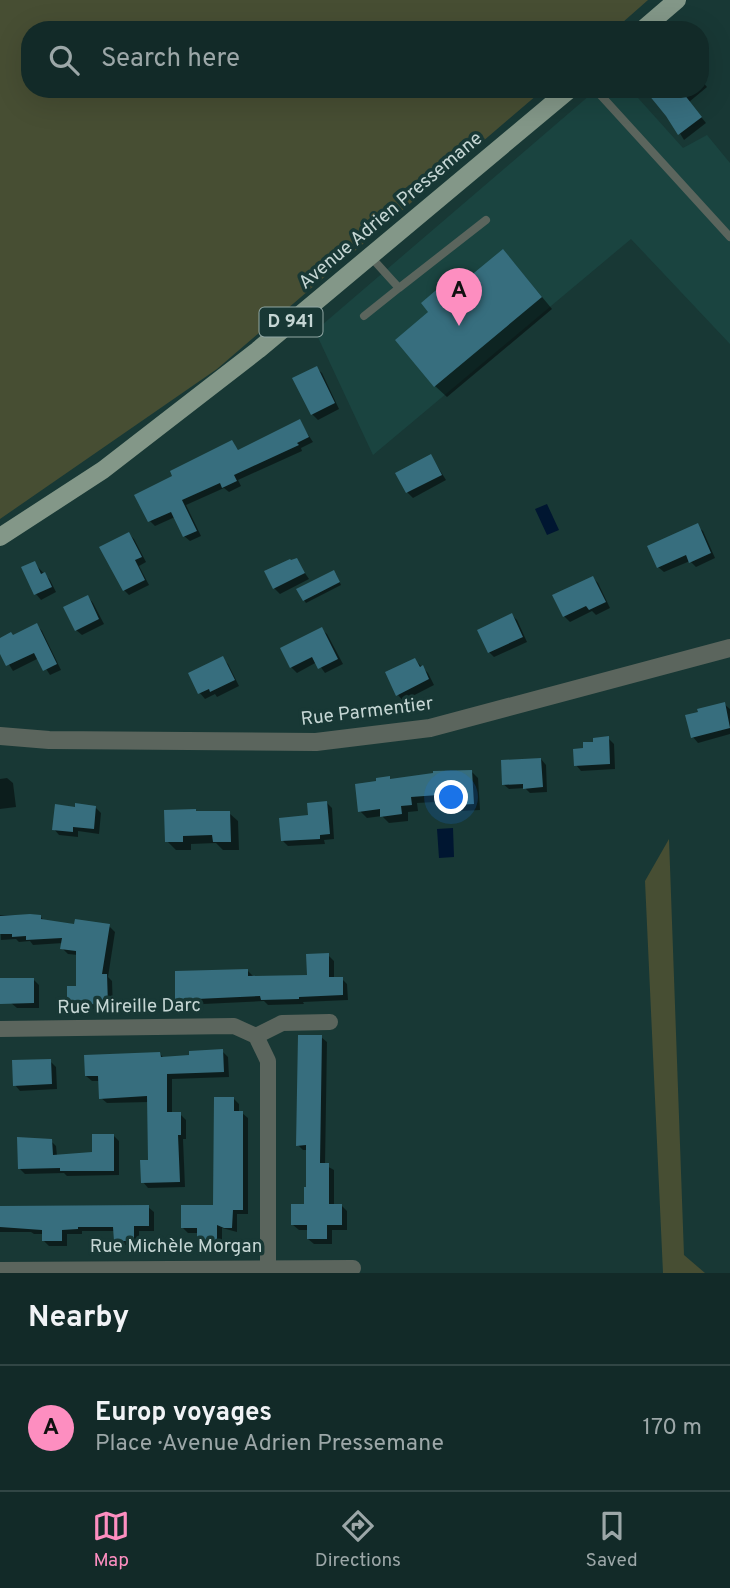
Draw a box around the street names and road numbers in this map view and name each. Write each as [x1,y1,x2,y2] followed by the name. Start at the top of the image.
[294,127,488,295] street label: Avenue Adrien Pressemane
[260,308,322,336] road number: D 941
[299,692,435,732] street label: Rue Parmentier
[57,994,201,1020] street label: Rue Mireille Darc
[90,1235,262,1259] street label: Rue Michèle Morgan

